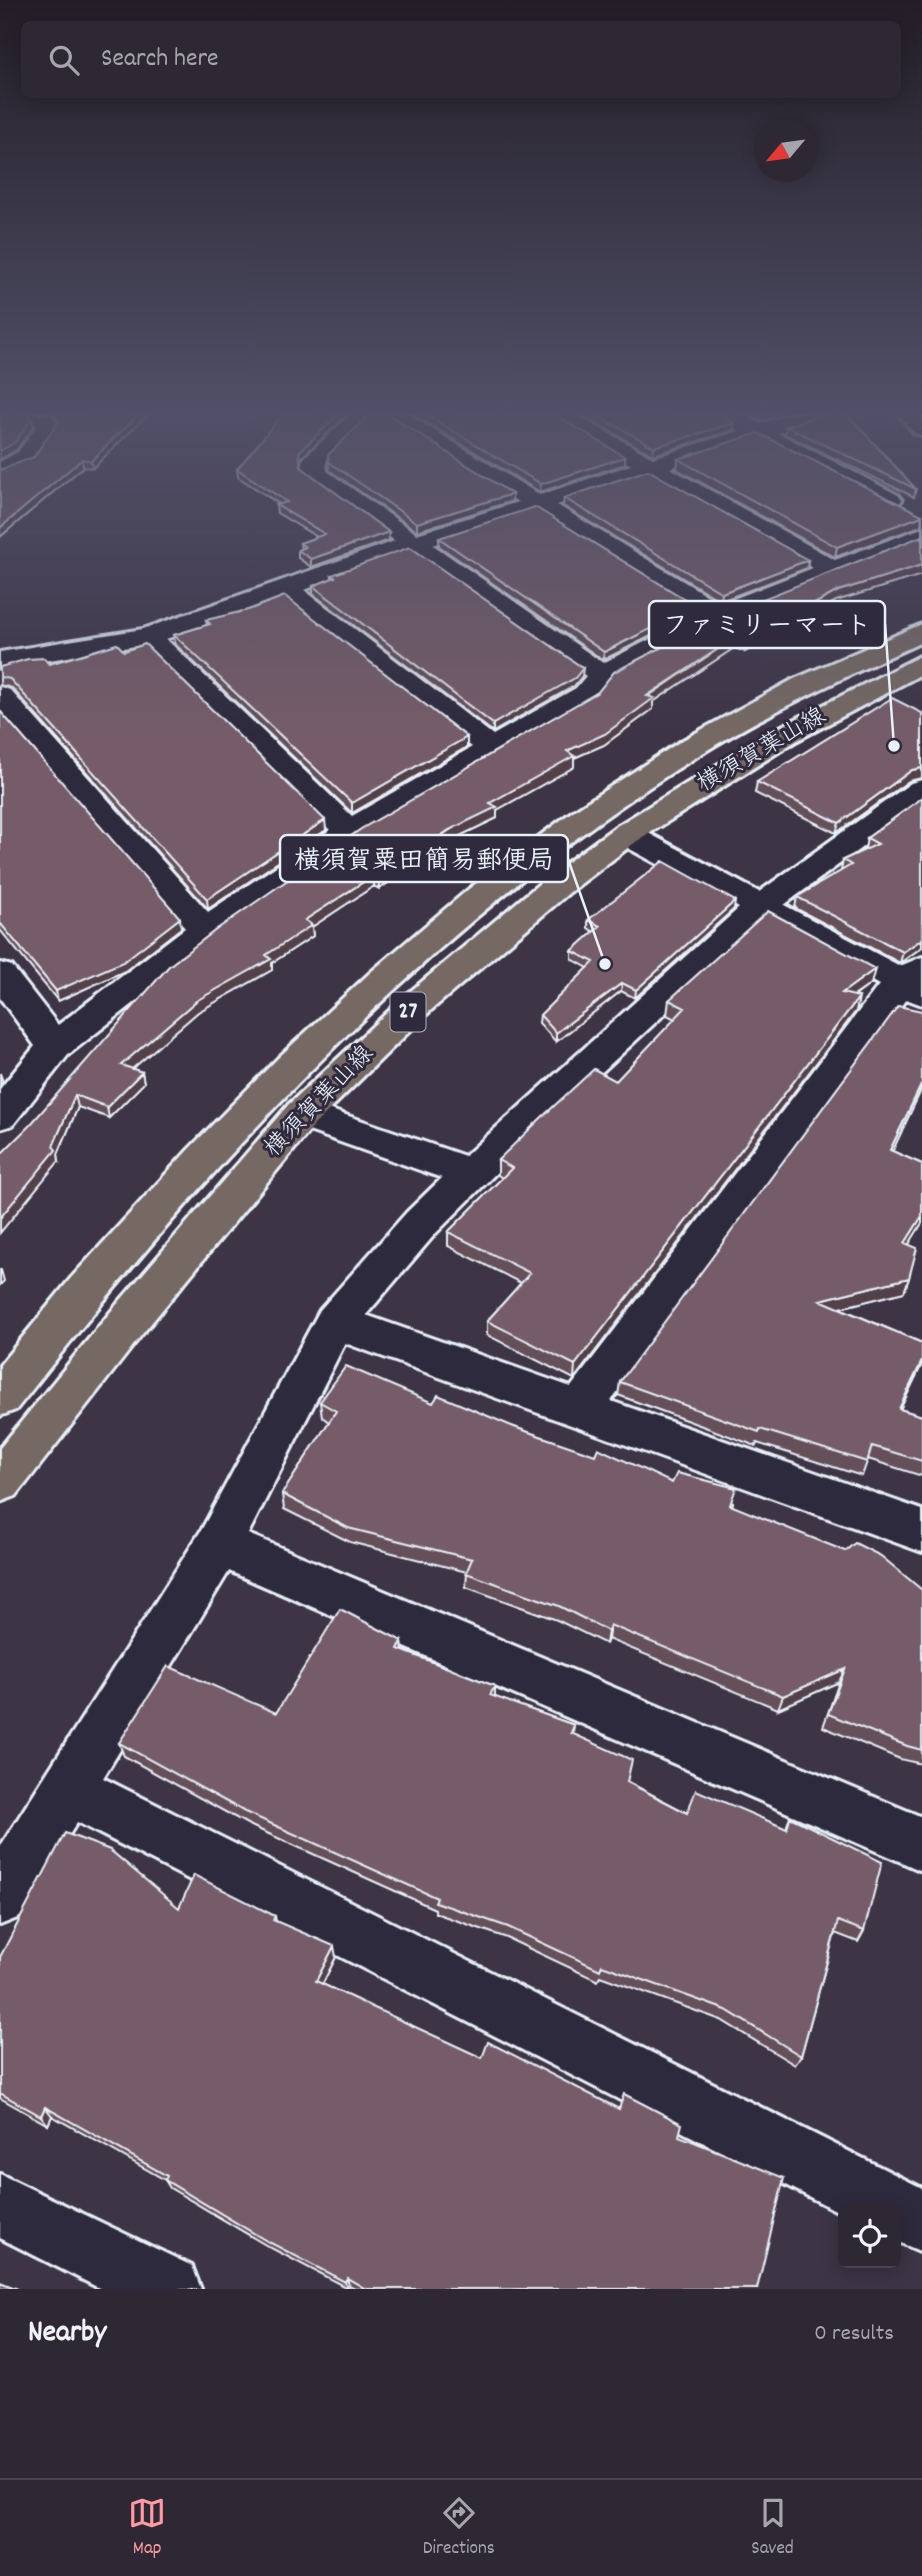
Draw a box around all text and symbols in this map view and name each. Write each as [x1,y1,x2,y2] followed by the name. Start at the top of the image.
[21,21,901,98] search box
[45,41,83,79] icon: search
[101,41,219,78] text: Search here
[754,119,817,182] north arrow
[649,601,885,648] callout: ファミリーマート
[662,609,872,646] text: ファミリーマート
[691,700,833,802] street label: 横須賀葉山線
[280,835,568,882] callout: 横須賀粟田簡易郵便局
[294,844,554,881] text: 横須賀粟田簡易郵便局
[390,993,426,1032] road number: 27
[258,1038,382,1166] street label: 横須賀葉山線
[838,2205,901,2268] map controls
[838,2205,901,2268] button: locate
[28,2313,106,2356] text: Nearby
[814,2318,894,2351] text: 0 results
[128,2494,166,2563] tab: Map
[423,2494,495,2563] tab: Directions
[751,2494,794,2563] tab: Saved

